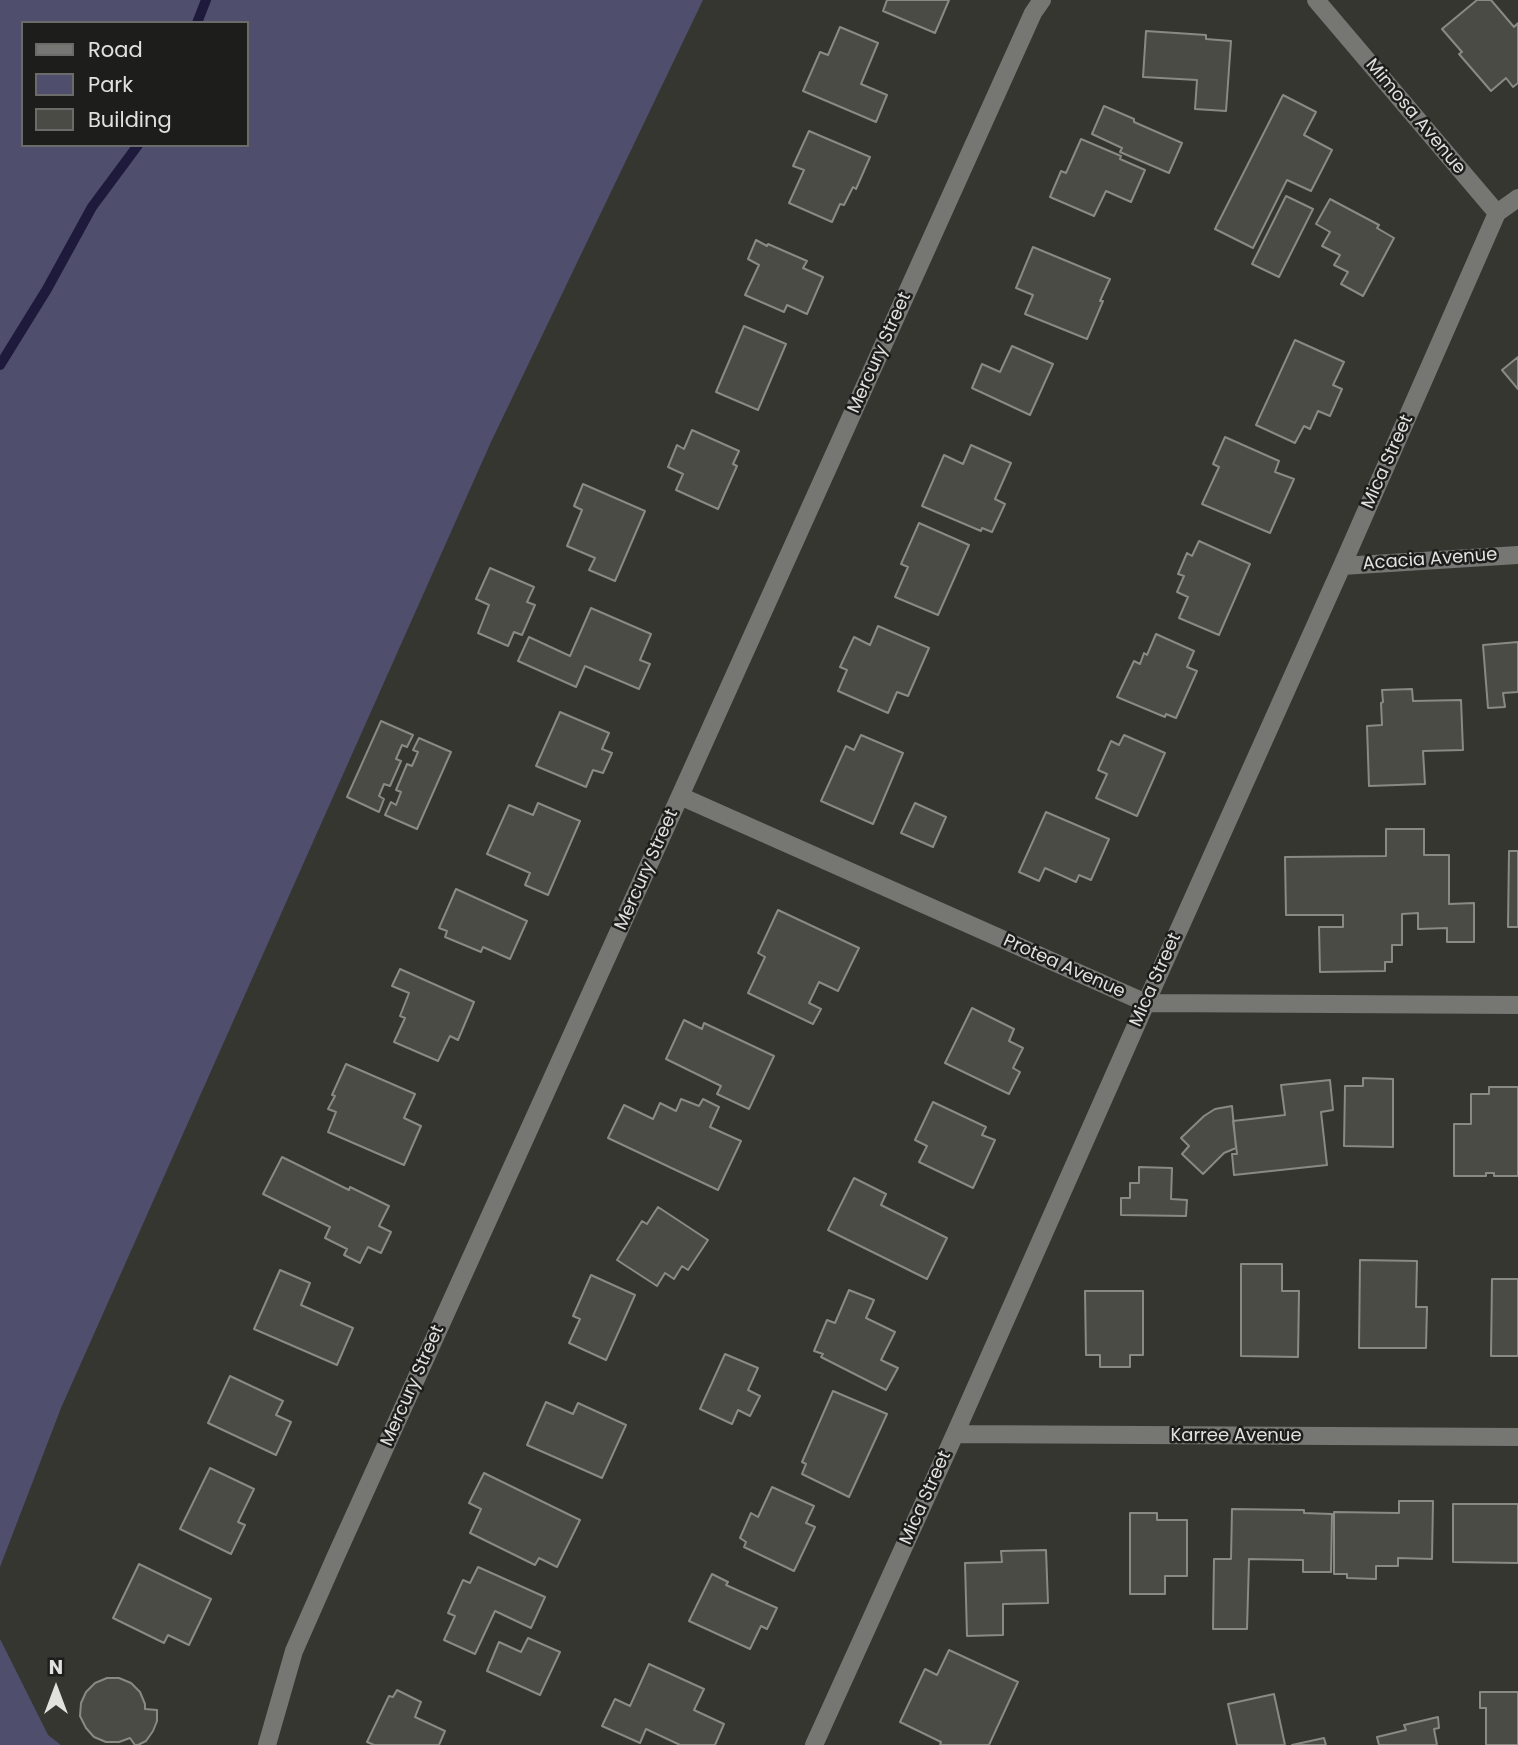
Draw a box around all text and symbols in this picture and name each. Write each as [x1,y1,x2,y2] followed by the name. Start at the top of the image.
[21,21,248,147] legend
[88,35,143,64] text: Road
[1360,55,1470,179] street label: Mimosa Avenue
[88,70,133,99] text: Park
[88,105,172,134] text: Building
[844,289,916,417] street label: Mercury Street
[1358,412,1418,512] street label: Mica Street
[1362,545,1498,575] street label: Acacia Avenue
[611,806,683,934] street label: Mercury Street
[1126,930,1186,1030] street label: Mica Street
[1000,931,1128,1003] street label: Protea Avenue
[377,1322,449,1450] street label: Mercury Street
[1170,1425,1302,1447] street label: Karree Avenue
[896,1448,956,1548] street label: Mica Street
[21,1654,91,1724] north arrow
[49,1654,63,1681] text: N

